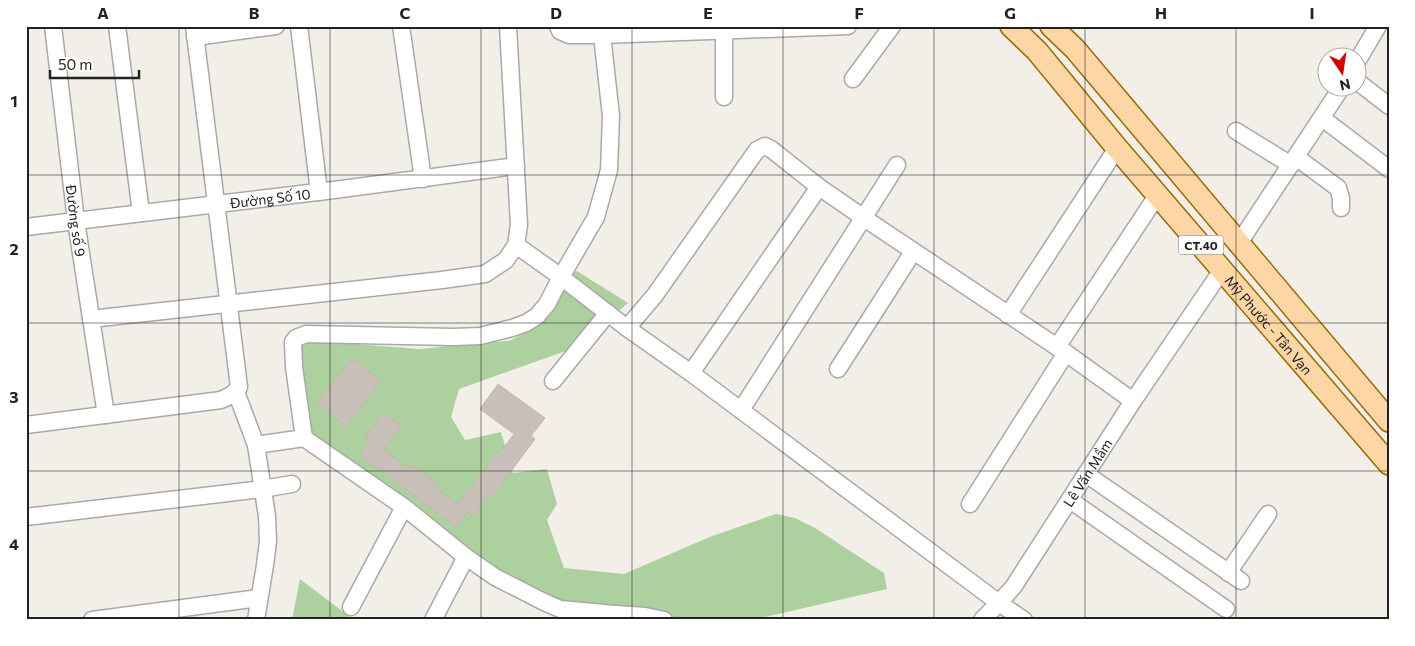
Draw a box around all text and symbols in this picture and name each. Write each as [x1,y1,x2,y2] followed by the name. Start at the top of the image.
[97,3,109,22] text: A
[249,3,260,22] text: B
[400,3,411,22] text: C
[550,3,562,22] text: D
[703,3,713,22] text: E
[854,3,864,22] text: F
[1004,3,1016,22] text: G
[1155,3,1167,22] text: H
[1309,3,1315,22] text: I
[50,48,139,80] scale bar
[1318,48,1368,98] north arrow
[58,55,92,73] text: 50 m
[1338,76,1352,95] text: N
[10,91,18,110] text: 1
[63,183,90,258] street label: Đường số 9
[228,184,311,211] street label: Đường Số 10
[1178,236,1224,254] road number: CT.40
[9,239,19,258] text: 2
[1222,272,1317,378] street label: Mỹ Phước - Tân Vạn
[9,387,19,406] text: 3
[1059,435,1115,510] street label: Lê Văn Mầm
[9,534,19,553] text: 4

